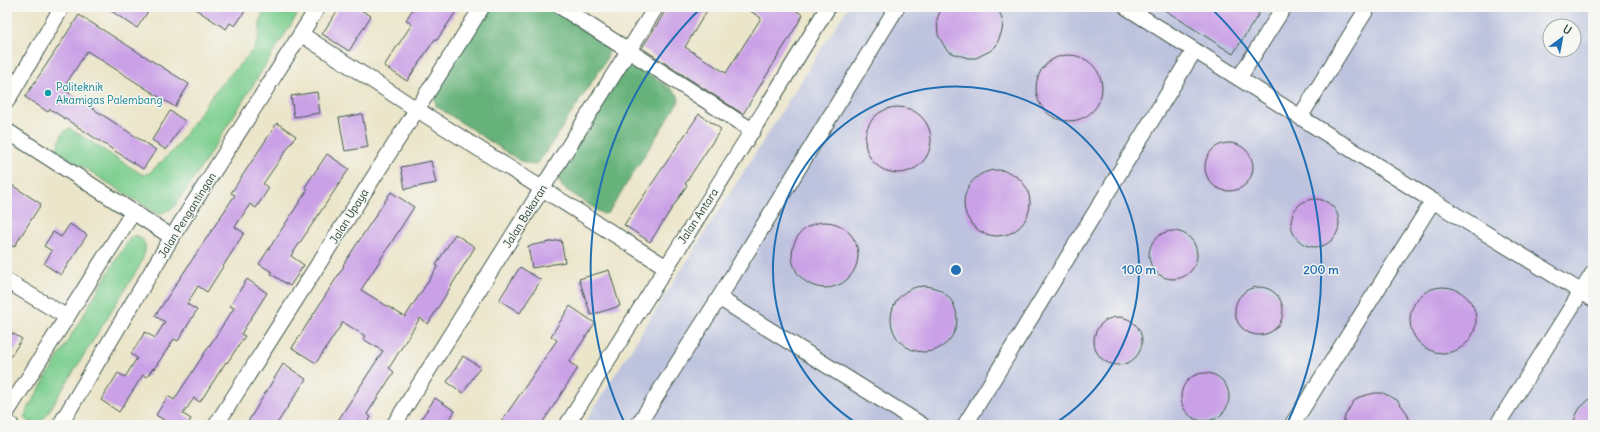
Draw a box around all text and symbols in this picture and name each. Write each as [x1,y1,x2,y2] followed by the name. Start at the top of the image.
[1542,18,1582,58] north arrow
[1560,22,1574,37] text: U
[56,80,163,107] place label: Politeknik Akamigas Palembang
[43,88,53,98] marker: Politeknik Akamigas Palembang
[155,170,219,260] street label: Jalan Pengantingan
[500,182,550,250] street label: Jalan Bakaran
[327,186,371,246] street label: Jalan Upaya
[675,186,721,246] street label: Jalan Antara
[1122,262,1156,277] text: 100 m
[1303,262,1339,277] text: 200 m
[949,263,963,277] centre of rings

